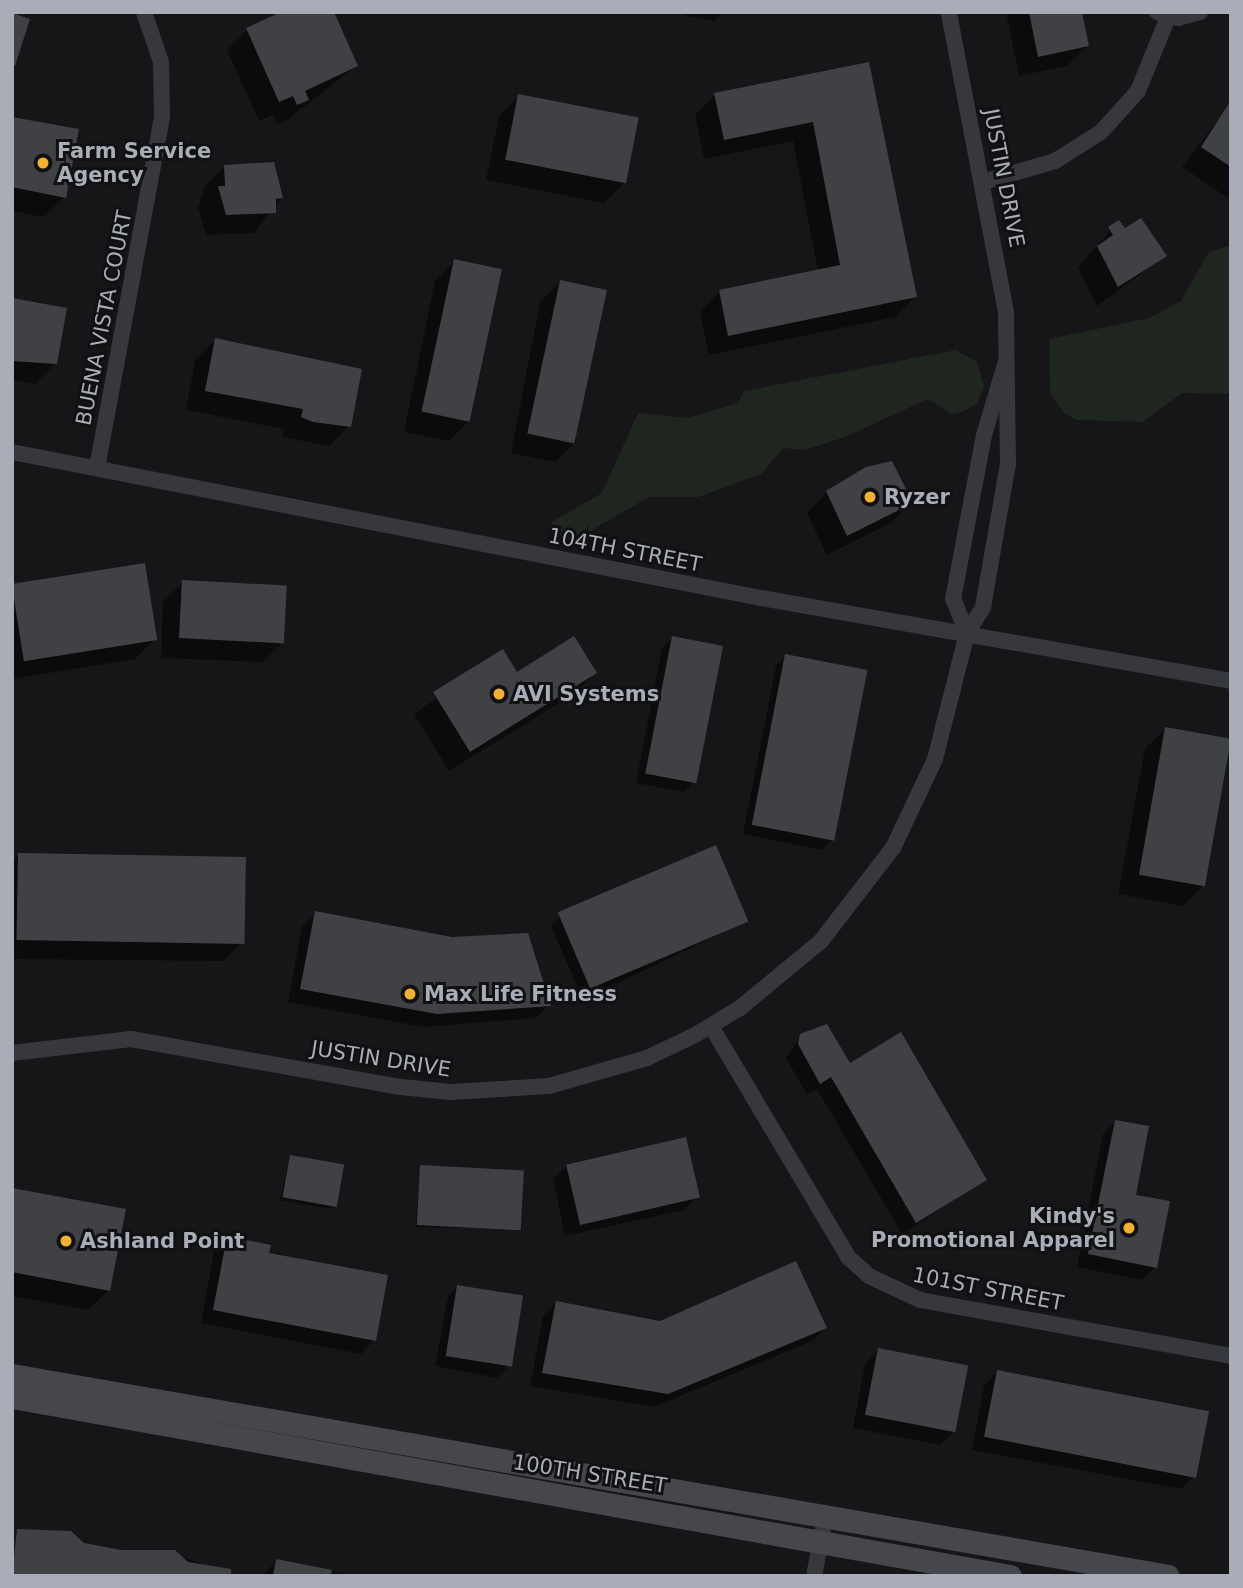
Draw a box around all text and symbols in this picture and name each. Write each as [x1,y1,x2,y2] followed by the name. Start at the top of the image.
[978,106,1030,250] street label: JUSTIN DRIVE
[57,138,211,188] place label: Farm Service Agency
[35,155,51,171] marker: Farm Service Agency
[71,208,137,428] street label: BUENA VISTA COURT
[884,484,950,510] place label: Ryzer
[862,489,878,505] marker: Ryzer
[546,523,704,577] street label: 104TH STREET
[513,681,659,707] place label: AVI Systems
[491,686,507,702] marker: AVI Systems
[424,981,617,1007] place label: Max Life Fitness
[402,986,418,1002] marker: Max Life Fitness
[309,1036,453,1082] street label: JUSTIN DRIVE
[871,1203,1115,1253] place label: Kindy's Promotional Apparel
[1121,1220,1137,1236] marker: Kindy's Promotional Apparel
[80,1228,244,1254] place label: Ashland Point
[58,1233,74,1249] marker: Ashland Point
[910,1262,1066,1316] street label: 101ST STREET
[511,1449,669,1499] street label: 100TH STREET

